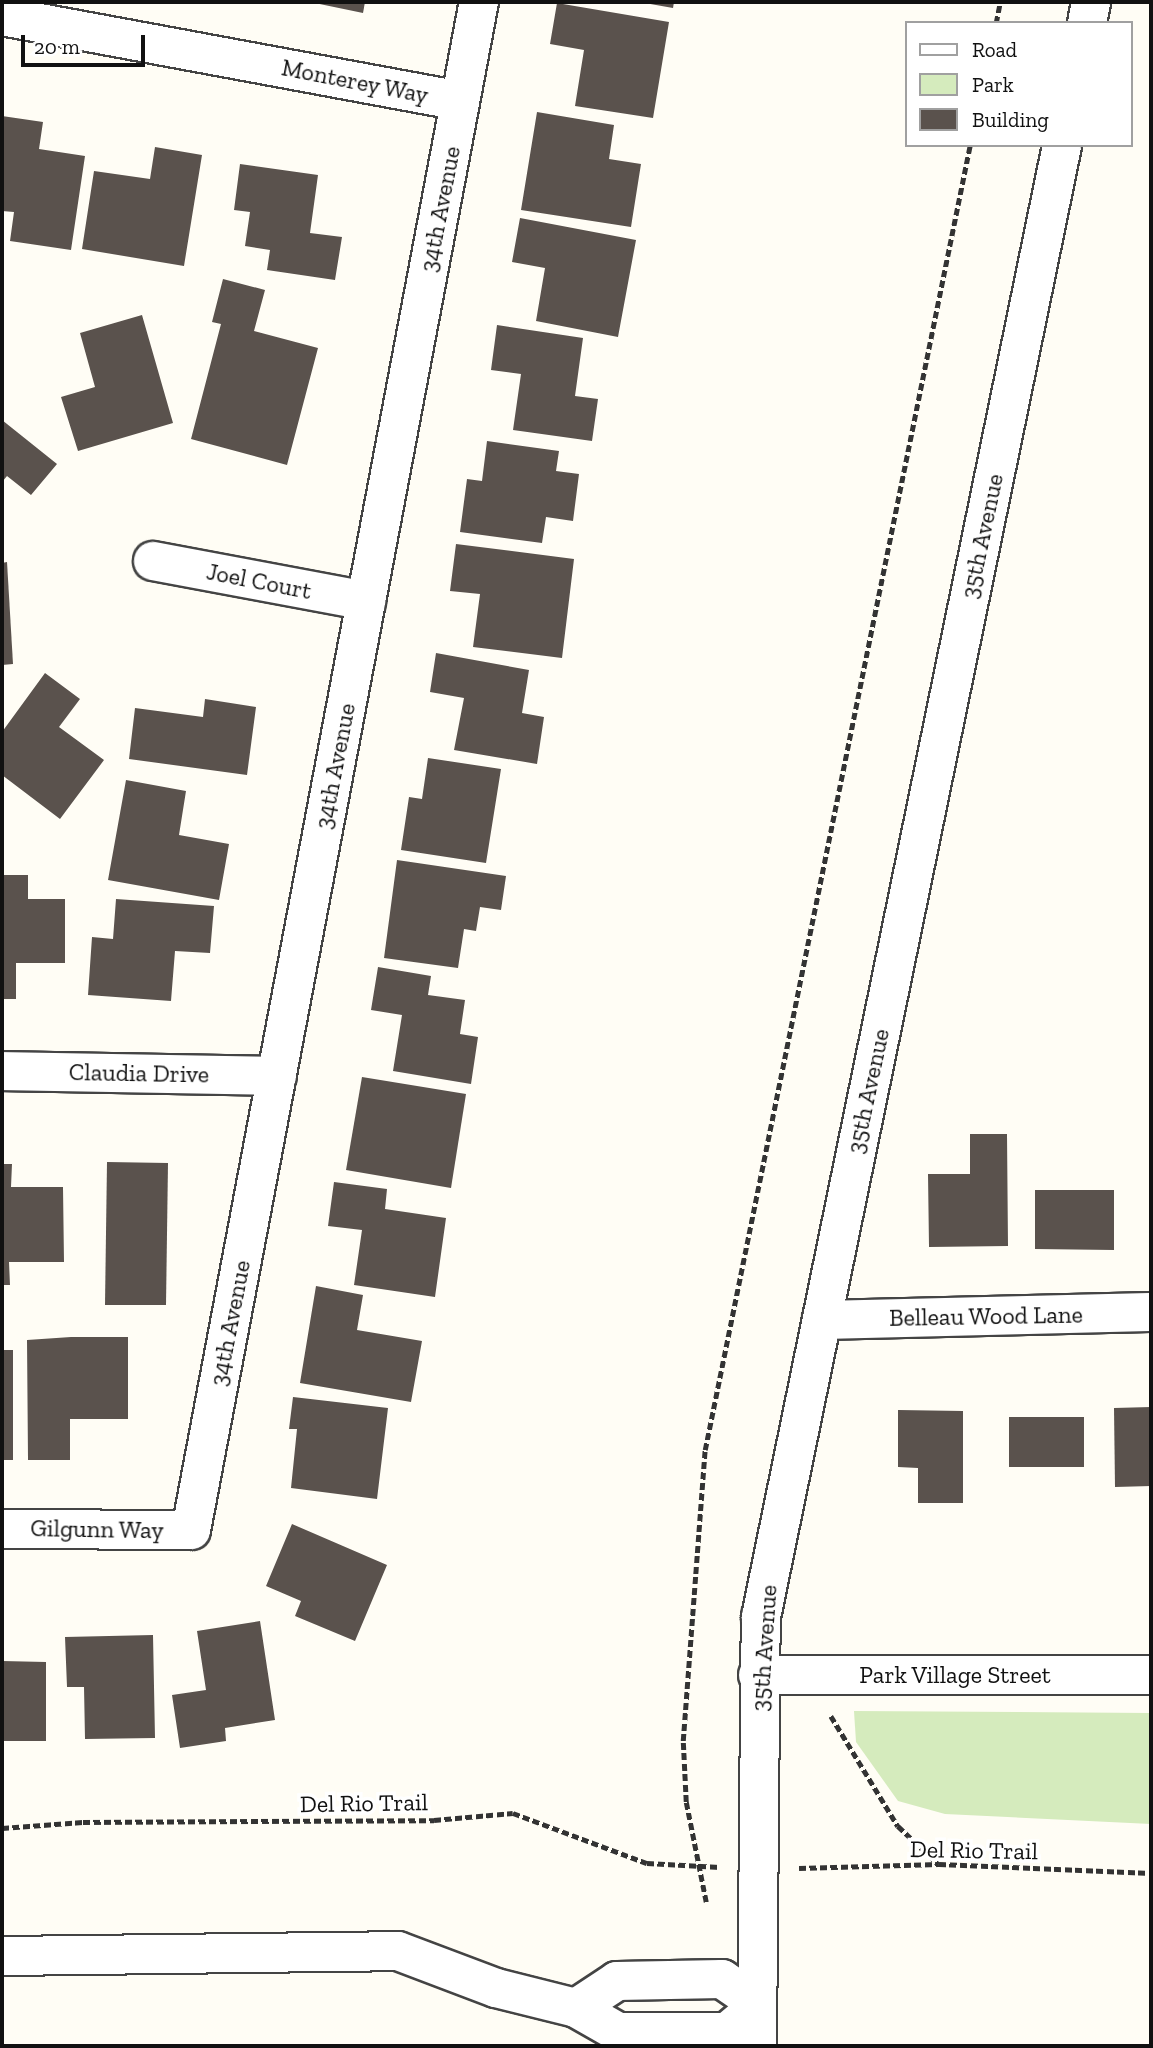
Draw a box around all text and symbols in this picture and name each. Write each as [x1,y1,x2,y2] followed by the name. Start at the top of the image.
[24,21,149,65] scale bar
[904,21,1132,147] legend
[34,34,80,59] text: 20 m
[972,37,1017,62] text: Road
[279,53,431,109] street label: Monterey Way
[972,72,1014,97] text: Park
[972,107,1049,132] text: Building
[414,143,466,275] street label: 34th Avenue
[955,470,1009,602] street label: 35th Avenue
[204,557,314,605] street label: Joel Court
[309,700,361,832] street label: 34th Avenue
[841,1025,895,1157] street label: 35th Avenue
[69,1057,209,1089] street label: Claudia Drive
[204,1257,256,1389] street label: 34th Avenue
[888,1300,1084,1332] street label: Belleau Wood Lane
[30,1513,164,1545] street label: Gilgunn Way
[745,1583,783,1713] street label: 35th Avenue
[859,1661,1051,1689] street label: Park Village Street
[299,1787,429,1819] street label: Del Rio Trail
[909,1834,1039,1866] street label: Del Rio Trail

